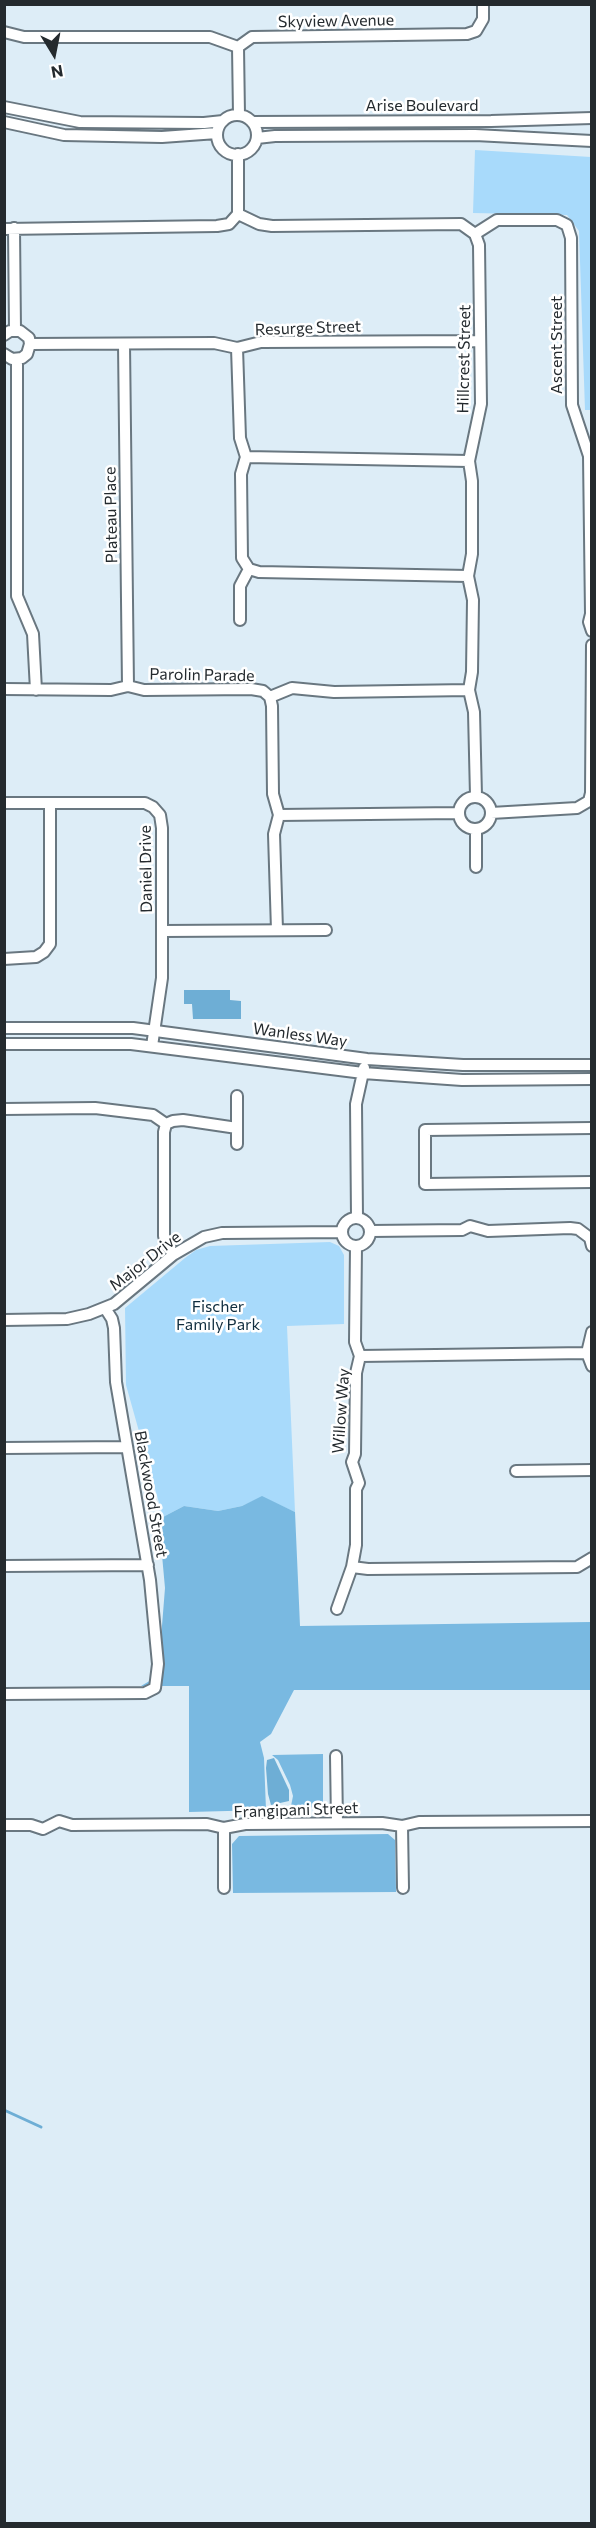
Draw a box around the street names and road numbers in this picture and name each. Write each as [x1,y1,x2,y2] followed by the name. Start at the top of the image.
[278,10,394,32] street label: Skyview Avenue
[365,96,479,116] street label: Arise Boulevard
[547,296,567,394] street label: Ascent Street
[453,304,475,414] street label: Hillcrest Street
[254,317,362,339] street label: Resurge Street
[101,467,121,563] street label: Plateau Place
[149,664,255,686] street label: Parolin Parade
[136,825,156,913] street label: Daniel Drive
[252,1019,348,1051] street label: Wanless Way
[105,1227,185,1295] street label: Major Drive
[328,1368,354,1454] street label: Willow Way
[130,1429,172,1559] street label: Blackwood Street
[233,1798,359,1822] street label: Frangipani Street

